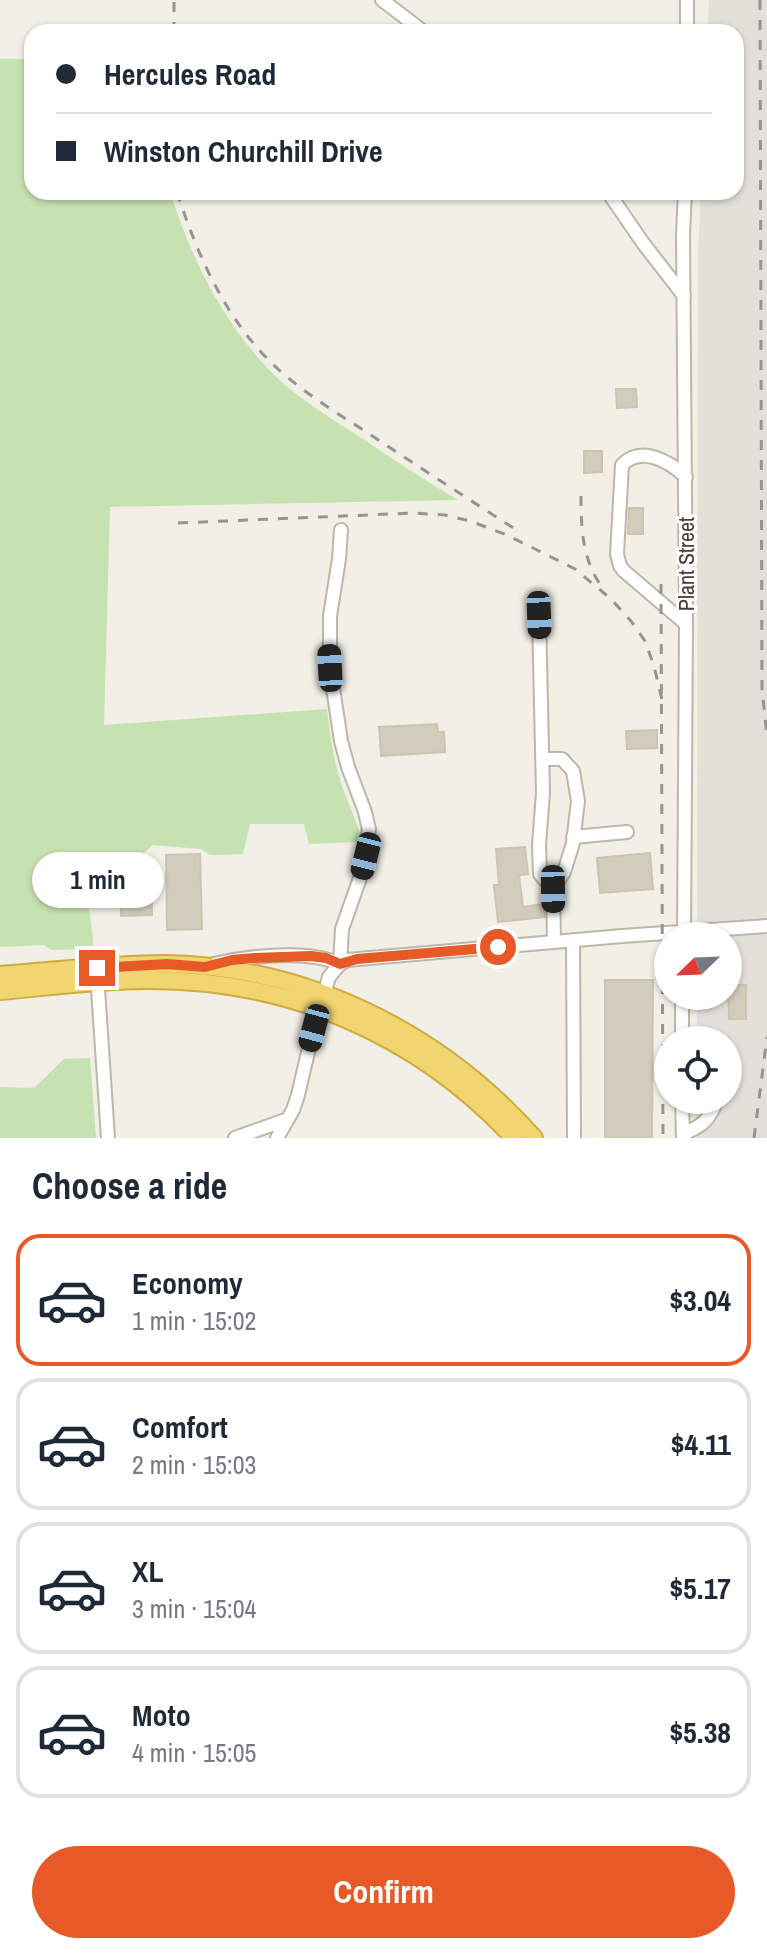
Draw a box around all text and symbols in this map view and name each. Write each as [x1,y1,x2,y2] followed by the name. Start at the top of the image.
[104,54,276,94] text: Hercules Road
[104,131,383,171] text: Winston Churchill Drive
[671,517,701,611] street label: Plant Street
[526,591,552,639] car
[317,643,343,693] car
[349,830,383,882] car
[31,852,163,908] callout: 1 min
[70,862,126,897] text: 1 min
[541,865,565,913] car
[654,922,742,1010] north arrow
[654,922,742,1114] map controls
[480,929,516,965] route start
[79,950,115,986] route end
[296,1002,332,1054] car
[654,1026,742,1114] button: locate
[32,1162,227,1210] text: Choose a ride
[132,1263,243,1303] text: Economy
[36,1264,108,1336] icon: car
[669,1280,731,1320] text: $3.04
[132,1303,256,1338] text: 1 min · 15:02
[132,1407,228,1447] text: Comfort
[36,1408,108,1480] icon: car
[671,1424,731,1464] text: $4.11
[132,1447,256,1482] text: 2 min · 15:03
[132,1551,163,1591] text: XL
[36,1552,108,1624] icon: car
[669,1568,731,1608] text: $5.17
[132,1591,256,1626] text: 3 min · 15:04
[132,1695,191,1735] text: Moto
[36,1696,108,1768] icon: car
[669,1712,731,1752] text: $5.38
[132,1735,256,1770] text: 4 min · 15:05
[32,1846,735,1938] button: Confirm

